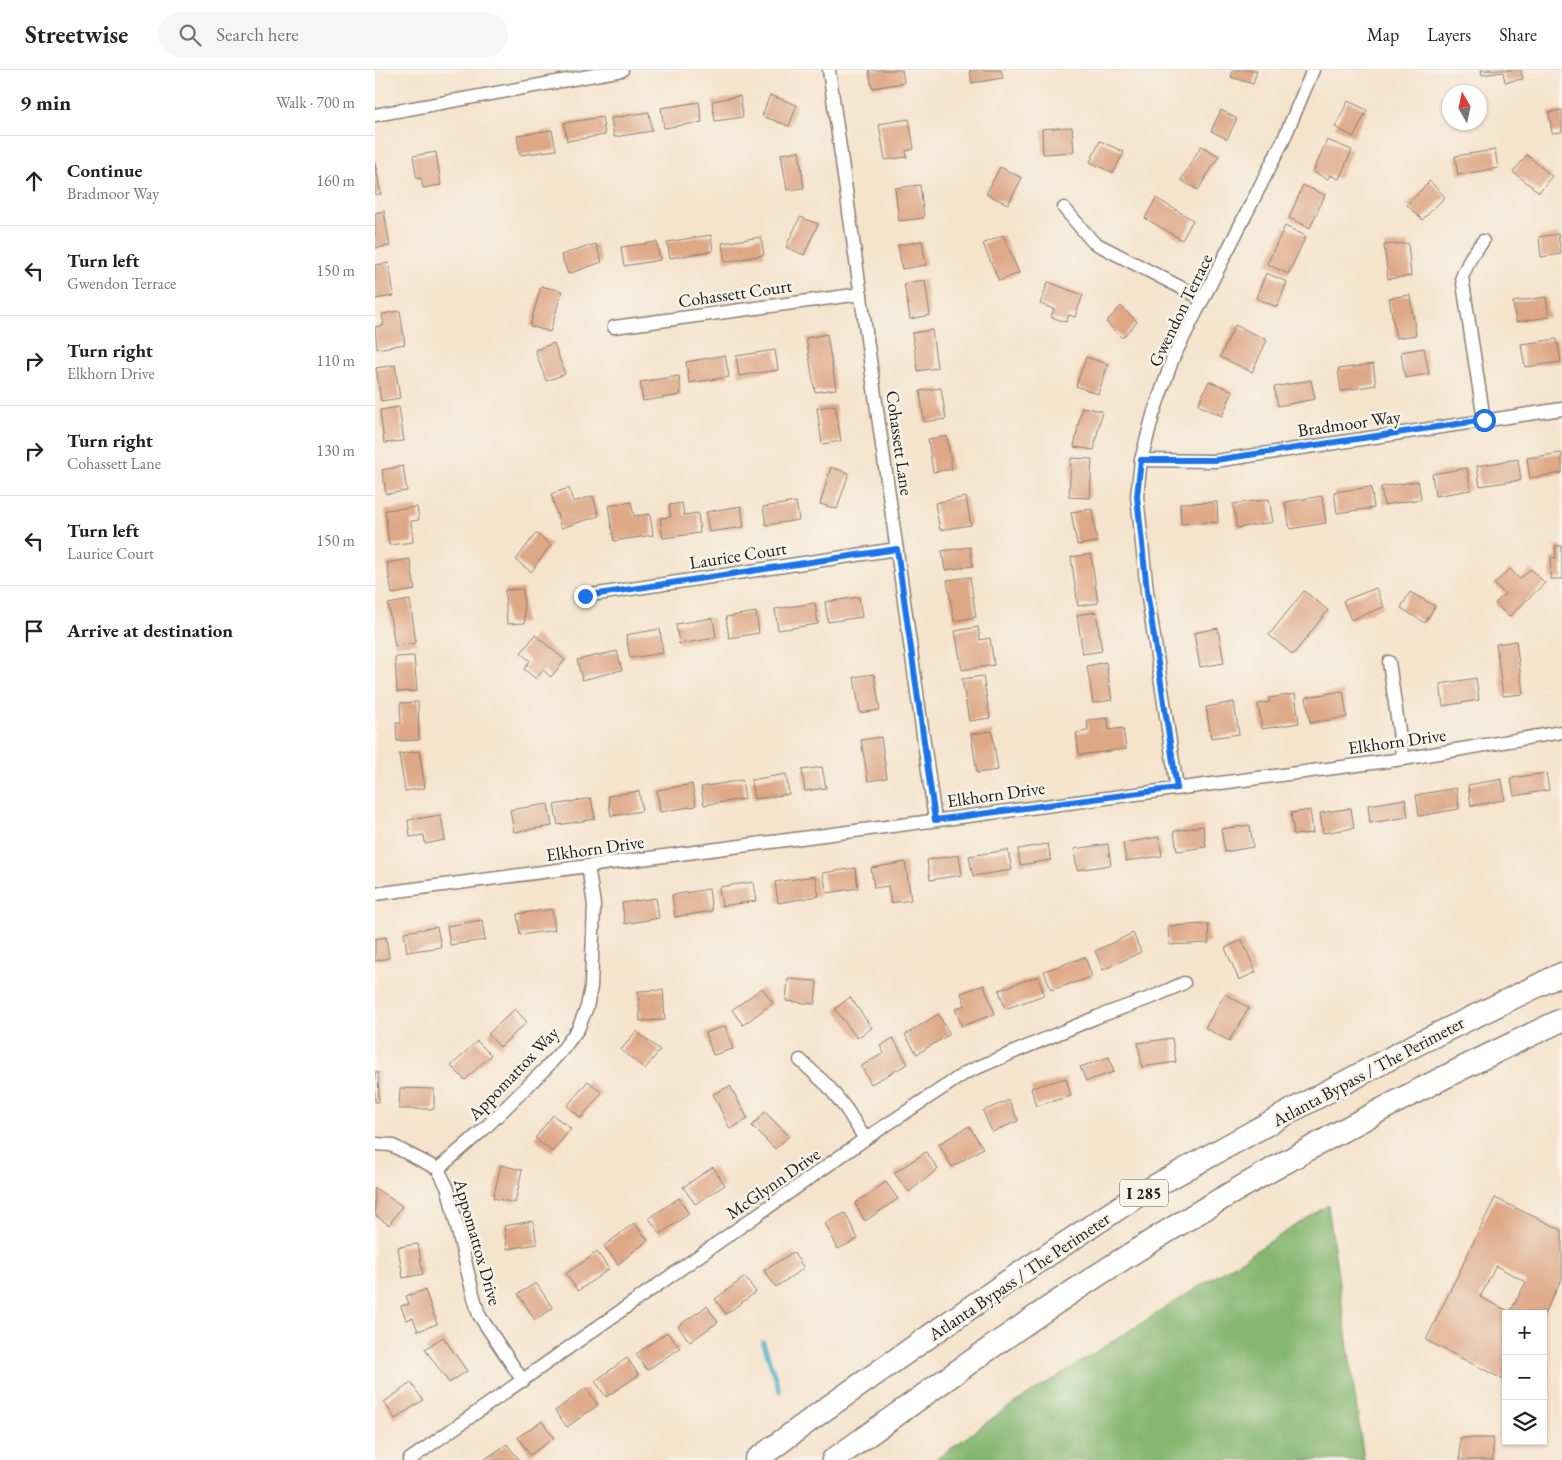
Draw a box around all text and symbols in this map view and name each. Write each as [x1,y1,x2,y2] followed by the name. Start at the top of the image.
[158,12,508,57] search box
[25,19,128,50] text: Streetwise
[176,21,204,49] icon: search
[216,22,299,47] text: Search here
[1367,23,1399,46] text: Map
[1427,23,1471,46] text: Layers
[1499,23,1537,46] text: Share
[1442,85,1487,130] north arrow
[20,89,71,116] text: 9 min
[276,92,355,113] text: Walk · 700 m
[67,158,142,183] text: Continue
[20,167,48,195] icon: ahead
[316,170,355,191] text: 160 m
[67,183,159,204] text: Bradmoor Way
[67,248,139,273] text: Turn left
[1143,250,1217,370] street label: Gwendon Terrace
[20,257,48,285] icon: left
[316,260,355,281] text: 150 m
[67,273,176,294] text: Gwendon Terrace
[677,274,794,312] street label: Cohassett Court
[67,338,153,363] text: Turn right
[20,347,48,375] icon: right
[316,350,355,371] text: 110 m
[67,363,155,384] text: Elkhorn Drive
[881,389,919,497] street label: Cohassett Lane
[1296,404,1402,442] street label: Bradmoor Way
[1473,409,1496,432] route start
[67,428,153,453] text: Turn right
[20,437,48,465] icon: right
[316,440,355,461] text: 130 m
[67,453,161,474] text: Cohassett Lane
[67,518,139,543] text: Turn left
[20,527,48,555] icon: left
[316,530,355,551] text: 150 m
[688,536,789,574] street label: Laurice Court
[67,543,154,564] text: Laurice Court
[574,585,597,608] route end
[20,617,48,645] icon: arrive
[67,618,233,643] text: Arrive at destination
[1347,723,1447,759] street label: Elkhorn Drive
[946,776,1046,812] street label: Elkhorn Drive
[545,830,645,866] street label: Elkhorn Drive
[1267,1011,1468,1132] street label: Atlanta Bypass / The Perimeter
[462,1021,564,1125] street label: Appomattox Way
[722,1142,824,1224] street label: McGlynn Drive
[449,1175,507,1308] street label: Appomattox Drive
[1120,1180,1168,1206] road number: I 285
[923,1207,1114,1346] street label: Atlanta Bypass / The Perimeter
[1502,1310,1547,1445] map controls
[1502,1310,1547,1355] button: +
[1502,1355,1547,1400] button: −
[1502,1400,1547,1445] button: layers

